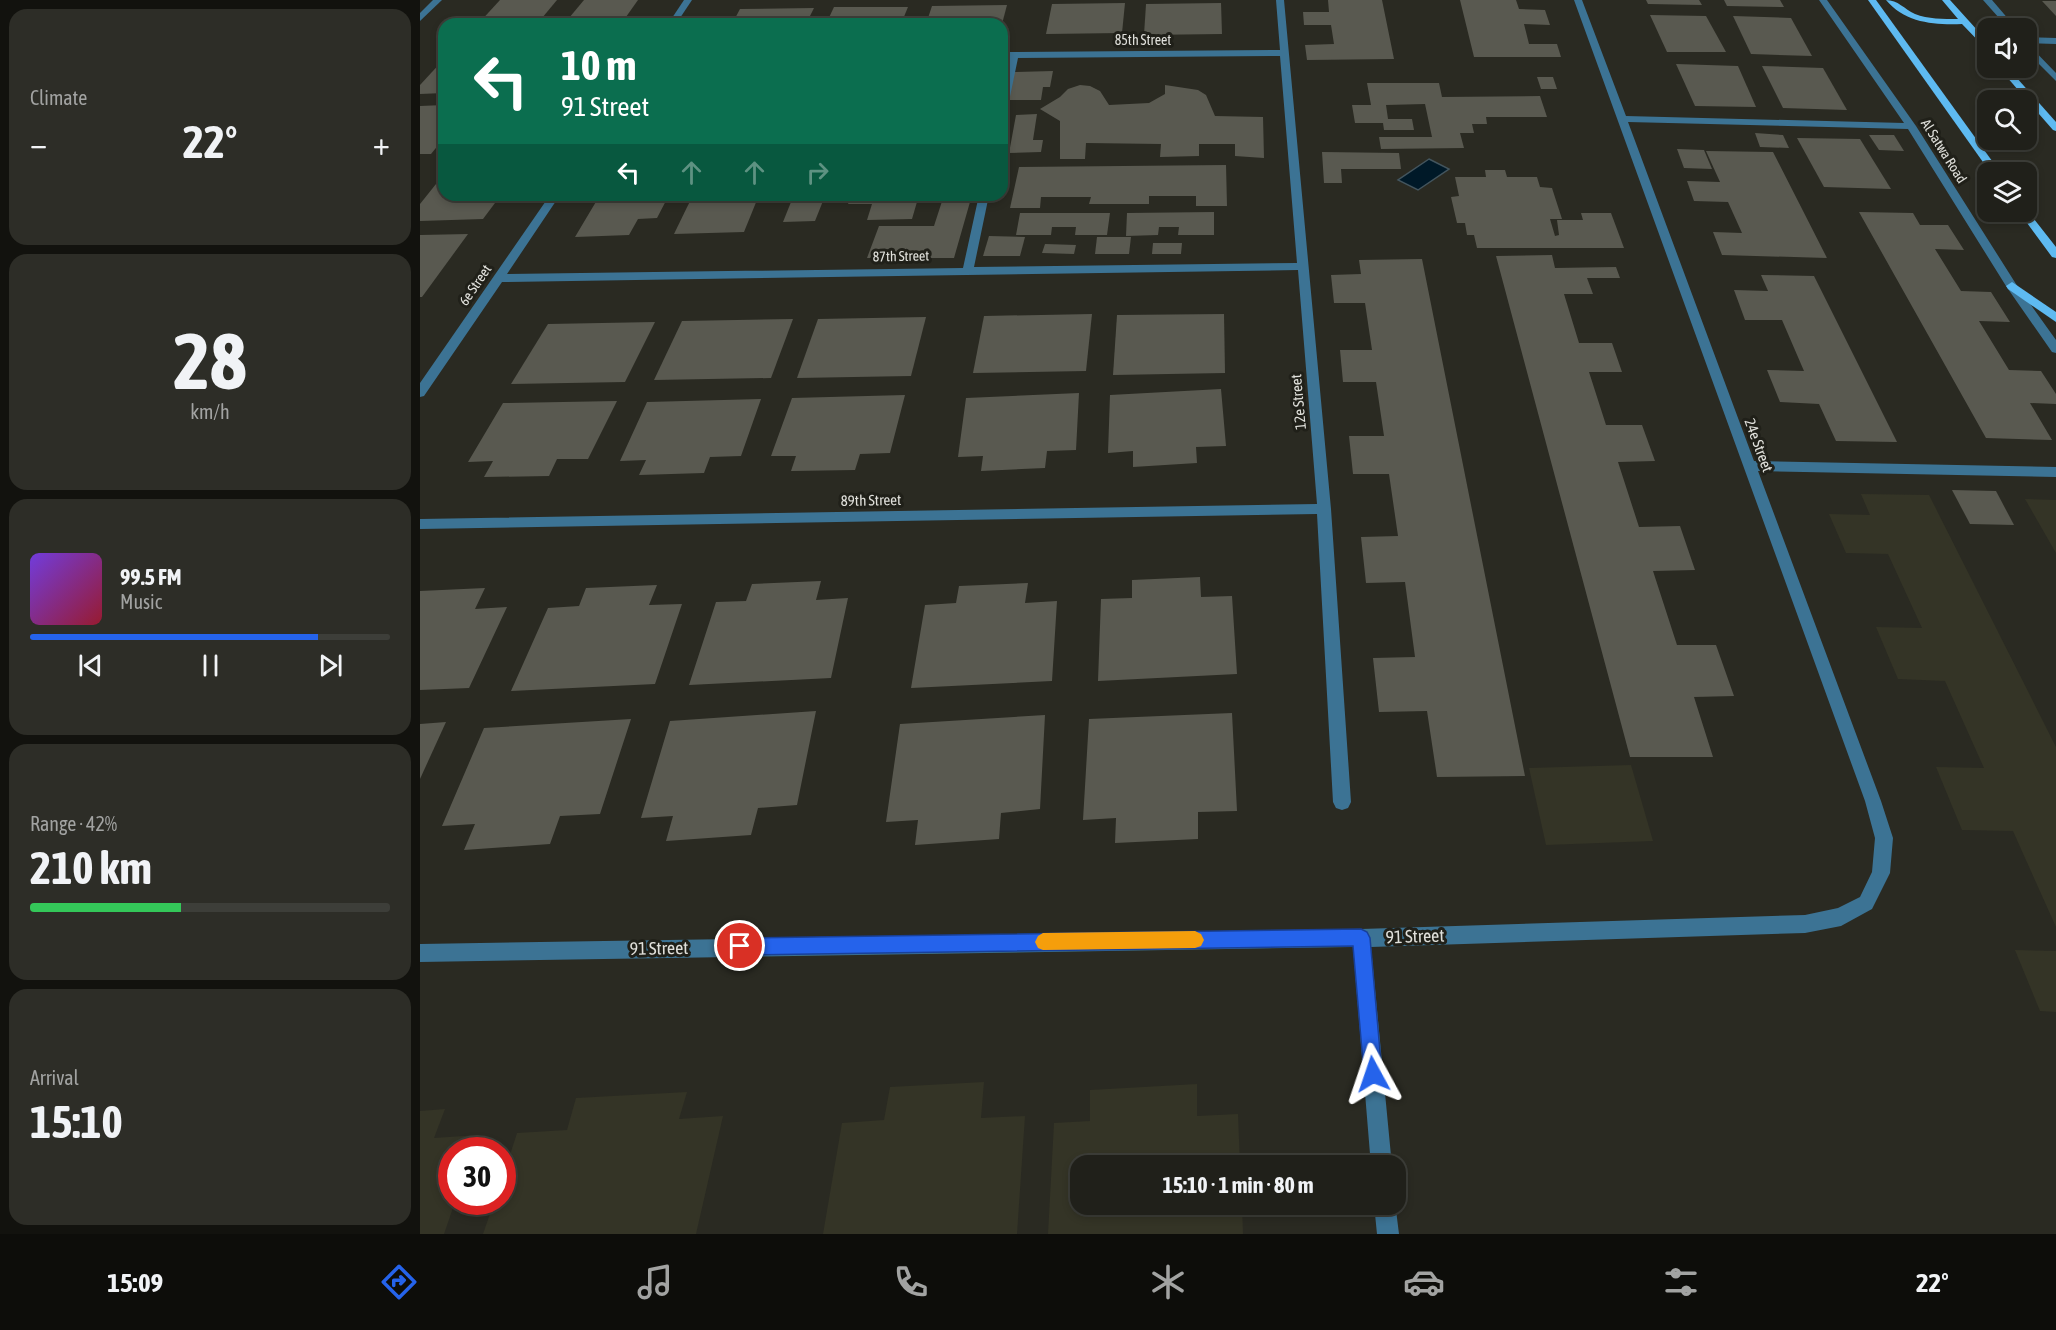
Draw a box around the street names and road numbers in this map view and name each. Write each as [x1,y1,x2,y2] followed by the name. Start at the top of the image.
[1115,32,1171,48] street label: 85th Street
[1918,116,1970,186] street label: Al Satwa Road
[873,248,929,264] street label: 87th Street
[456,262,494,308] street label: 6e Street
[1287,373,1309,431] street label: 12e Street
[1741,416,1777,474] street label: 24e Street
[841,491,901,509] street label: 89th Street
[1385,924,1445,948] street label: 91 Street
[629,937,689,959] street label: 91 Street

